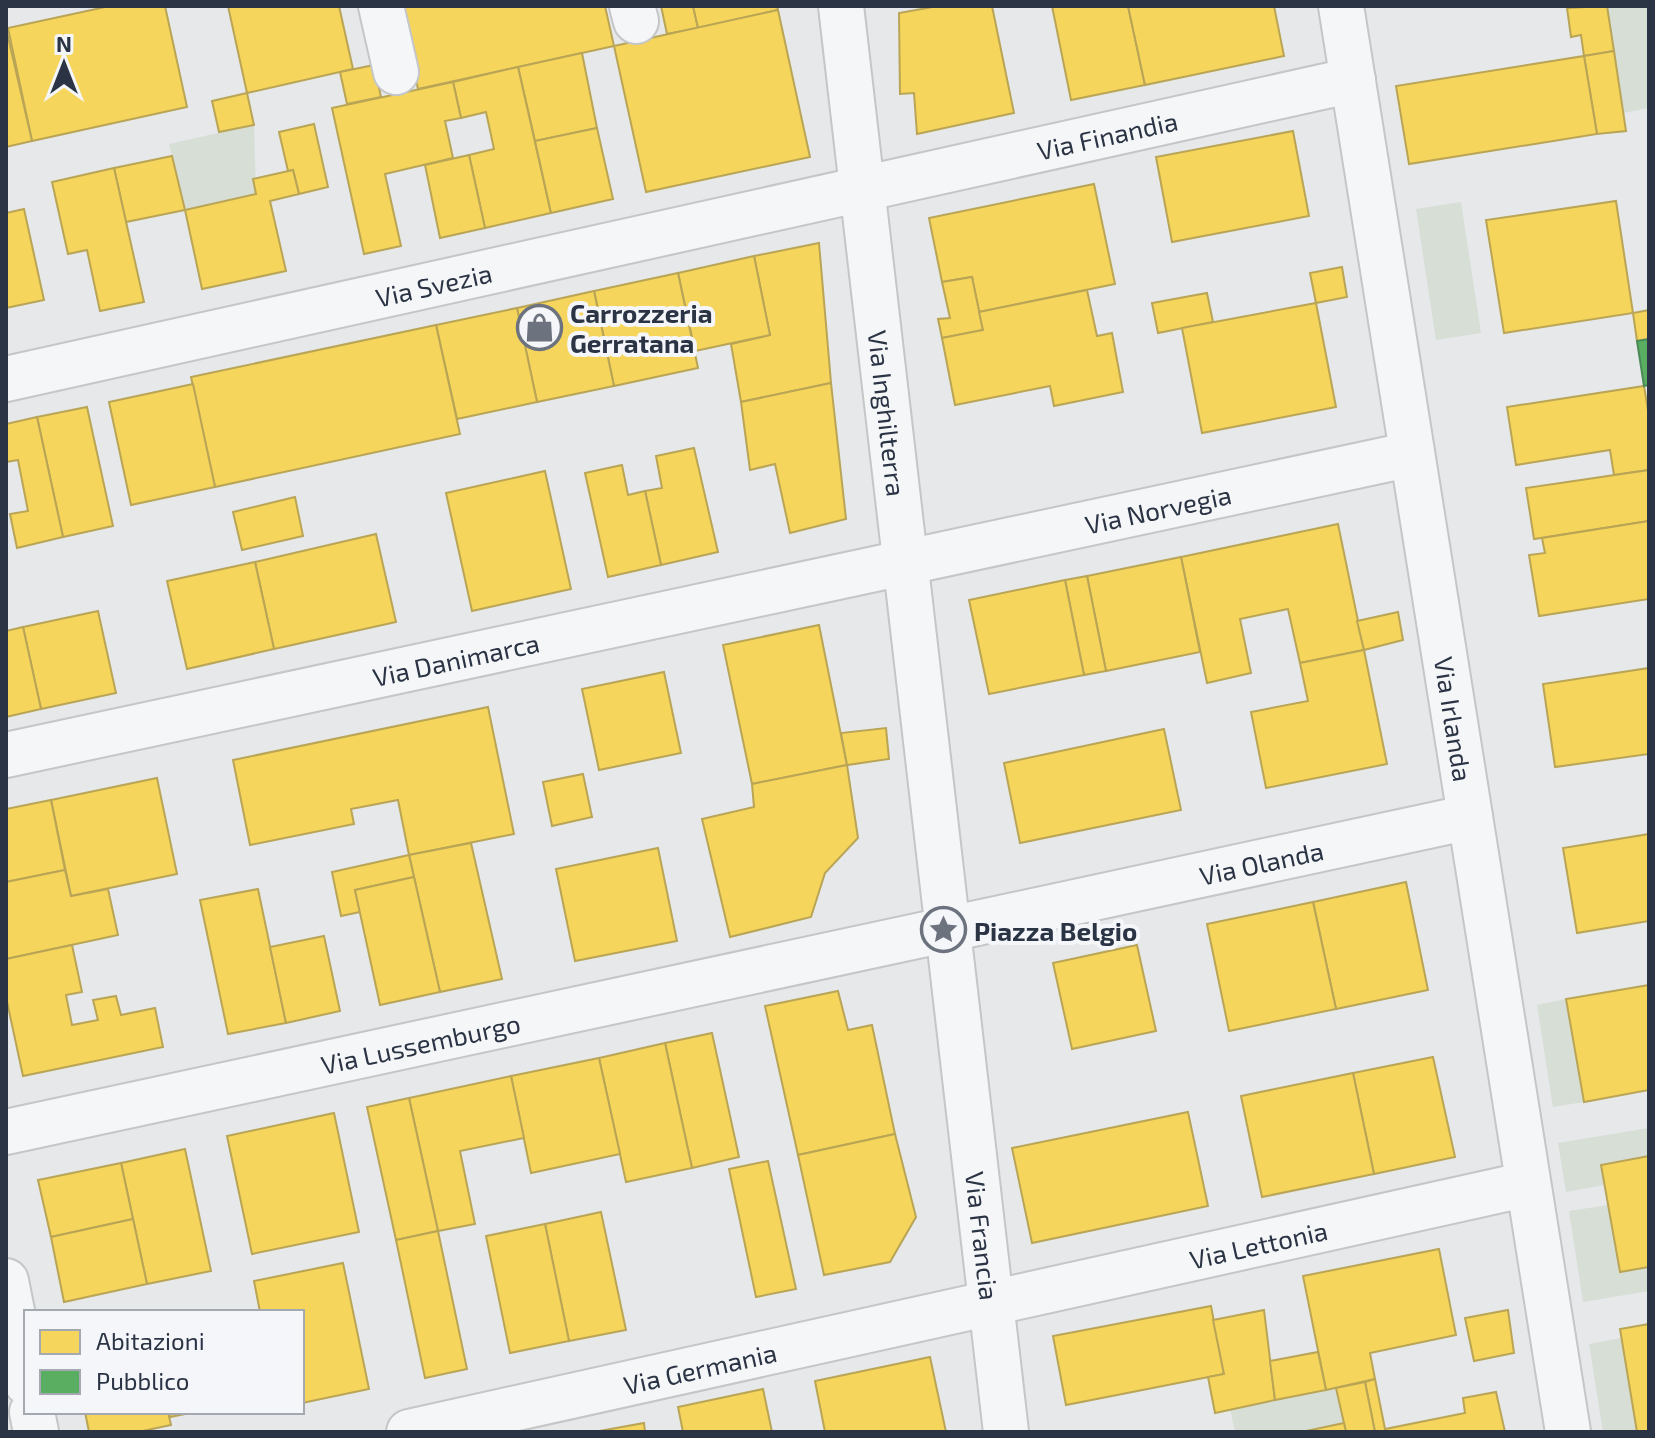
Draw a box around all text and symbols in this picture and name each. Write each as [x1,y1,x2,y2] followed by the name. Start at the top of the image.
[24,24,104,104] north arrow
[56,30,72,56] text: N
[1034,104,1180,165] street label: Via Finandia
[372,256,495,312] street label: Via Svezia
[570,297,712,358] place label: Carrozzeria Gerratana
[515,303,563,351] shop icon: Carrozzeria Gerratana
[863,329,913,498] street label: Via Inghilterra
[1082,478,1234,539] street label: Via Norvegia
[370,626,542,692] street label: Via Danimarca
[1429,654,1480,784] street label: Via Irlanda
[1196,833,1326,890] street label: Via Olanda
[919,906,967,954] place icon: Piazza Belgio
[974,915,1137,946] place label: Piazza Belgio
[318,1006,523,1079] street label: Via Lussemburgo
[960,1170,1006,1302] street label: Via Francia
[1187,1213,1330,1274] street label: Via Lettonia
[24,1310,304,1414] legend
[96,1326,205,1355] text: Abitazioni
[620,1336,779,1400] street label: Via Germania
[96,1366,189,1395] text: Pubblico

